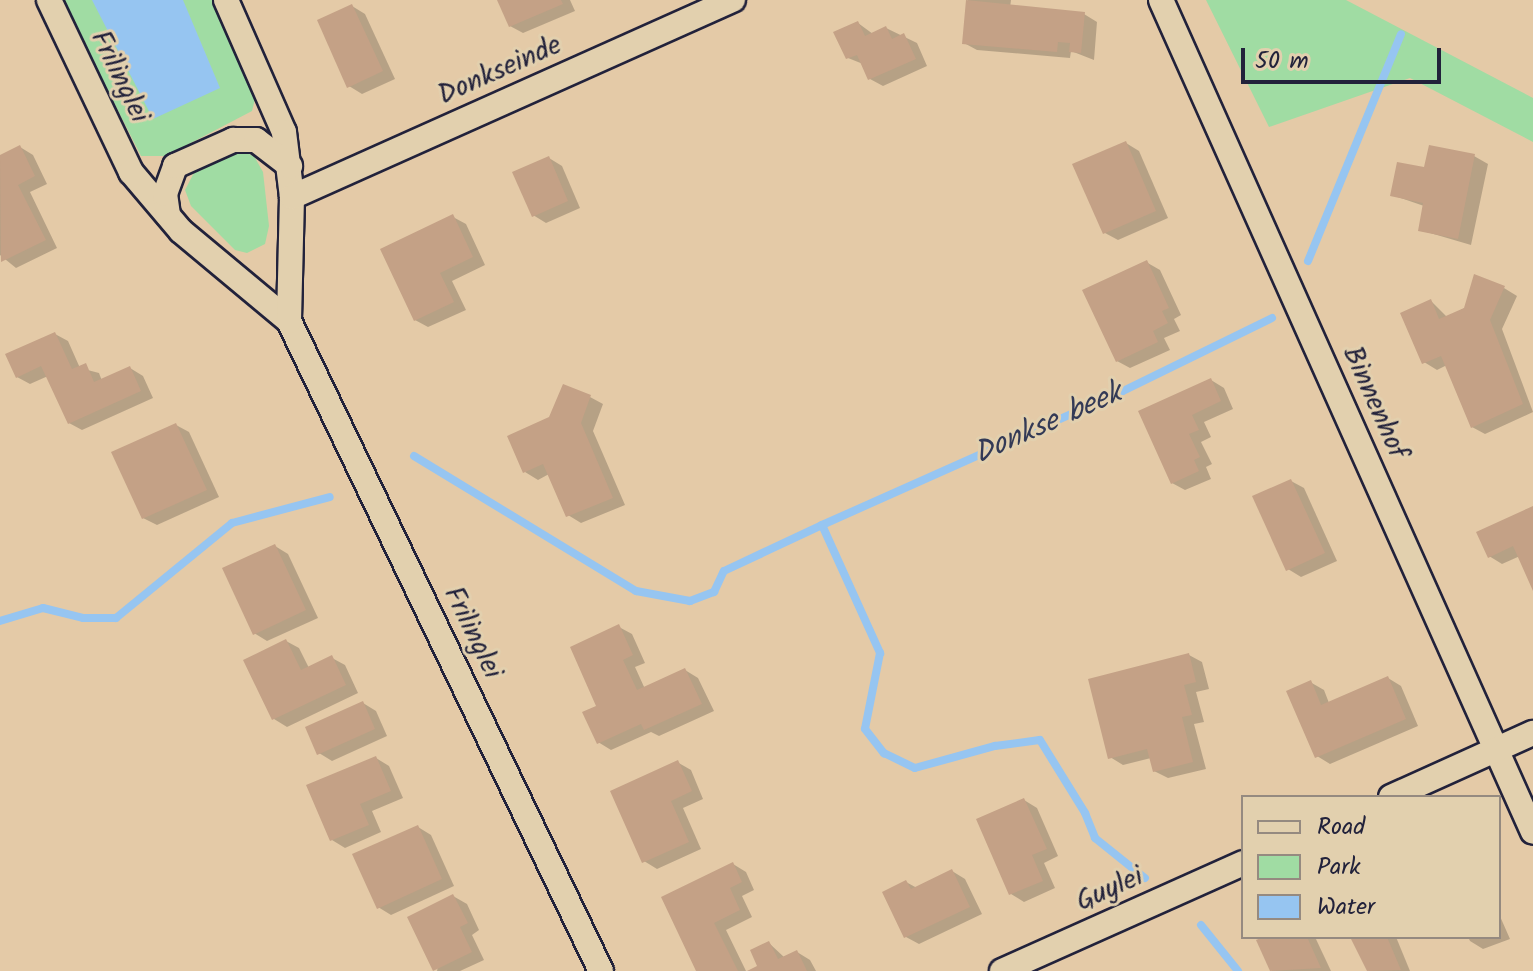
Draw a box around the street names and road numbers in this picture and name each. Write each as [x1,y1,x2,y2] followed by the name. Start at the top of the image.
[82,25,156,129] street label: Frilinglei
[433,29,567,113] street label: Donkseinde
[1334,341,1414,465] street label: Binnenhof
[435,581,509,685] street label: Frilinglei
[1071,860,1149,920] street label: Guylei

